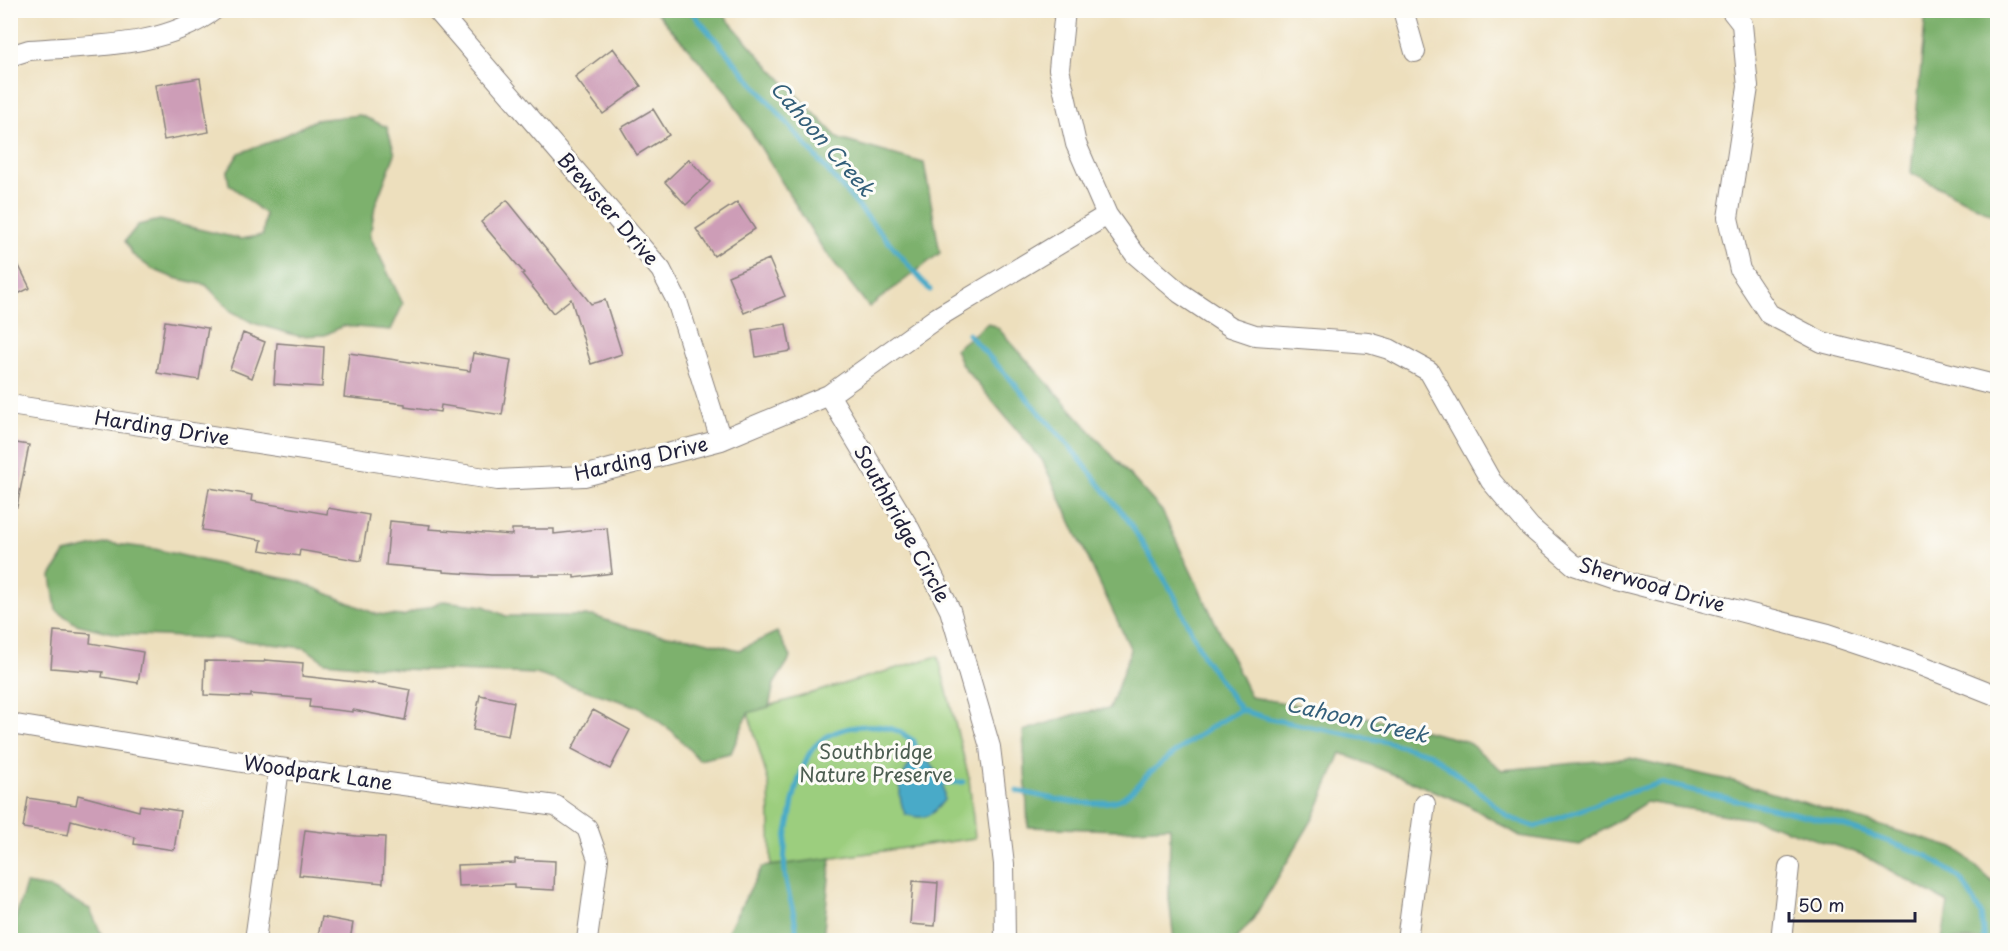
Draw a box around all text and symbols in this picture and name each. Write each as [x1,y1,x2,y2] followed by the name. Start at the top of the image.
[764,73,884,204] water label: Cahoon Creek
[551,145,666,272] street label: Brewster Drive
[92,402,232,453] street label: Harding Drive
[571,428,711,488] street label: Harding Drive
[847,439,959,608] street label: Southbridge Circle
[1576,549,1729,619] street label: Sherwood Drive
[1283,686,1433,750] water label: Cahoon Creek
[799,736,953,789] park label: Southbridge Nature Preserve
[241,747,395,797] street label: Woodpark Lane
[1789,885,1915,923] scale bar
[1798,891,1845,918] text: 50 m

